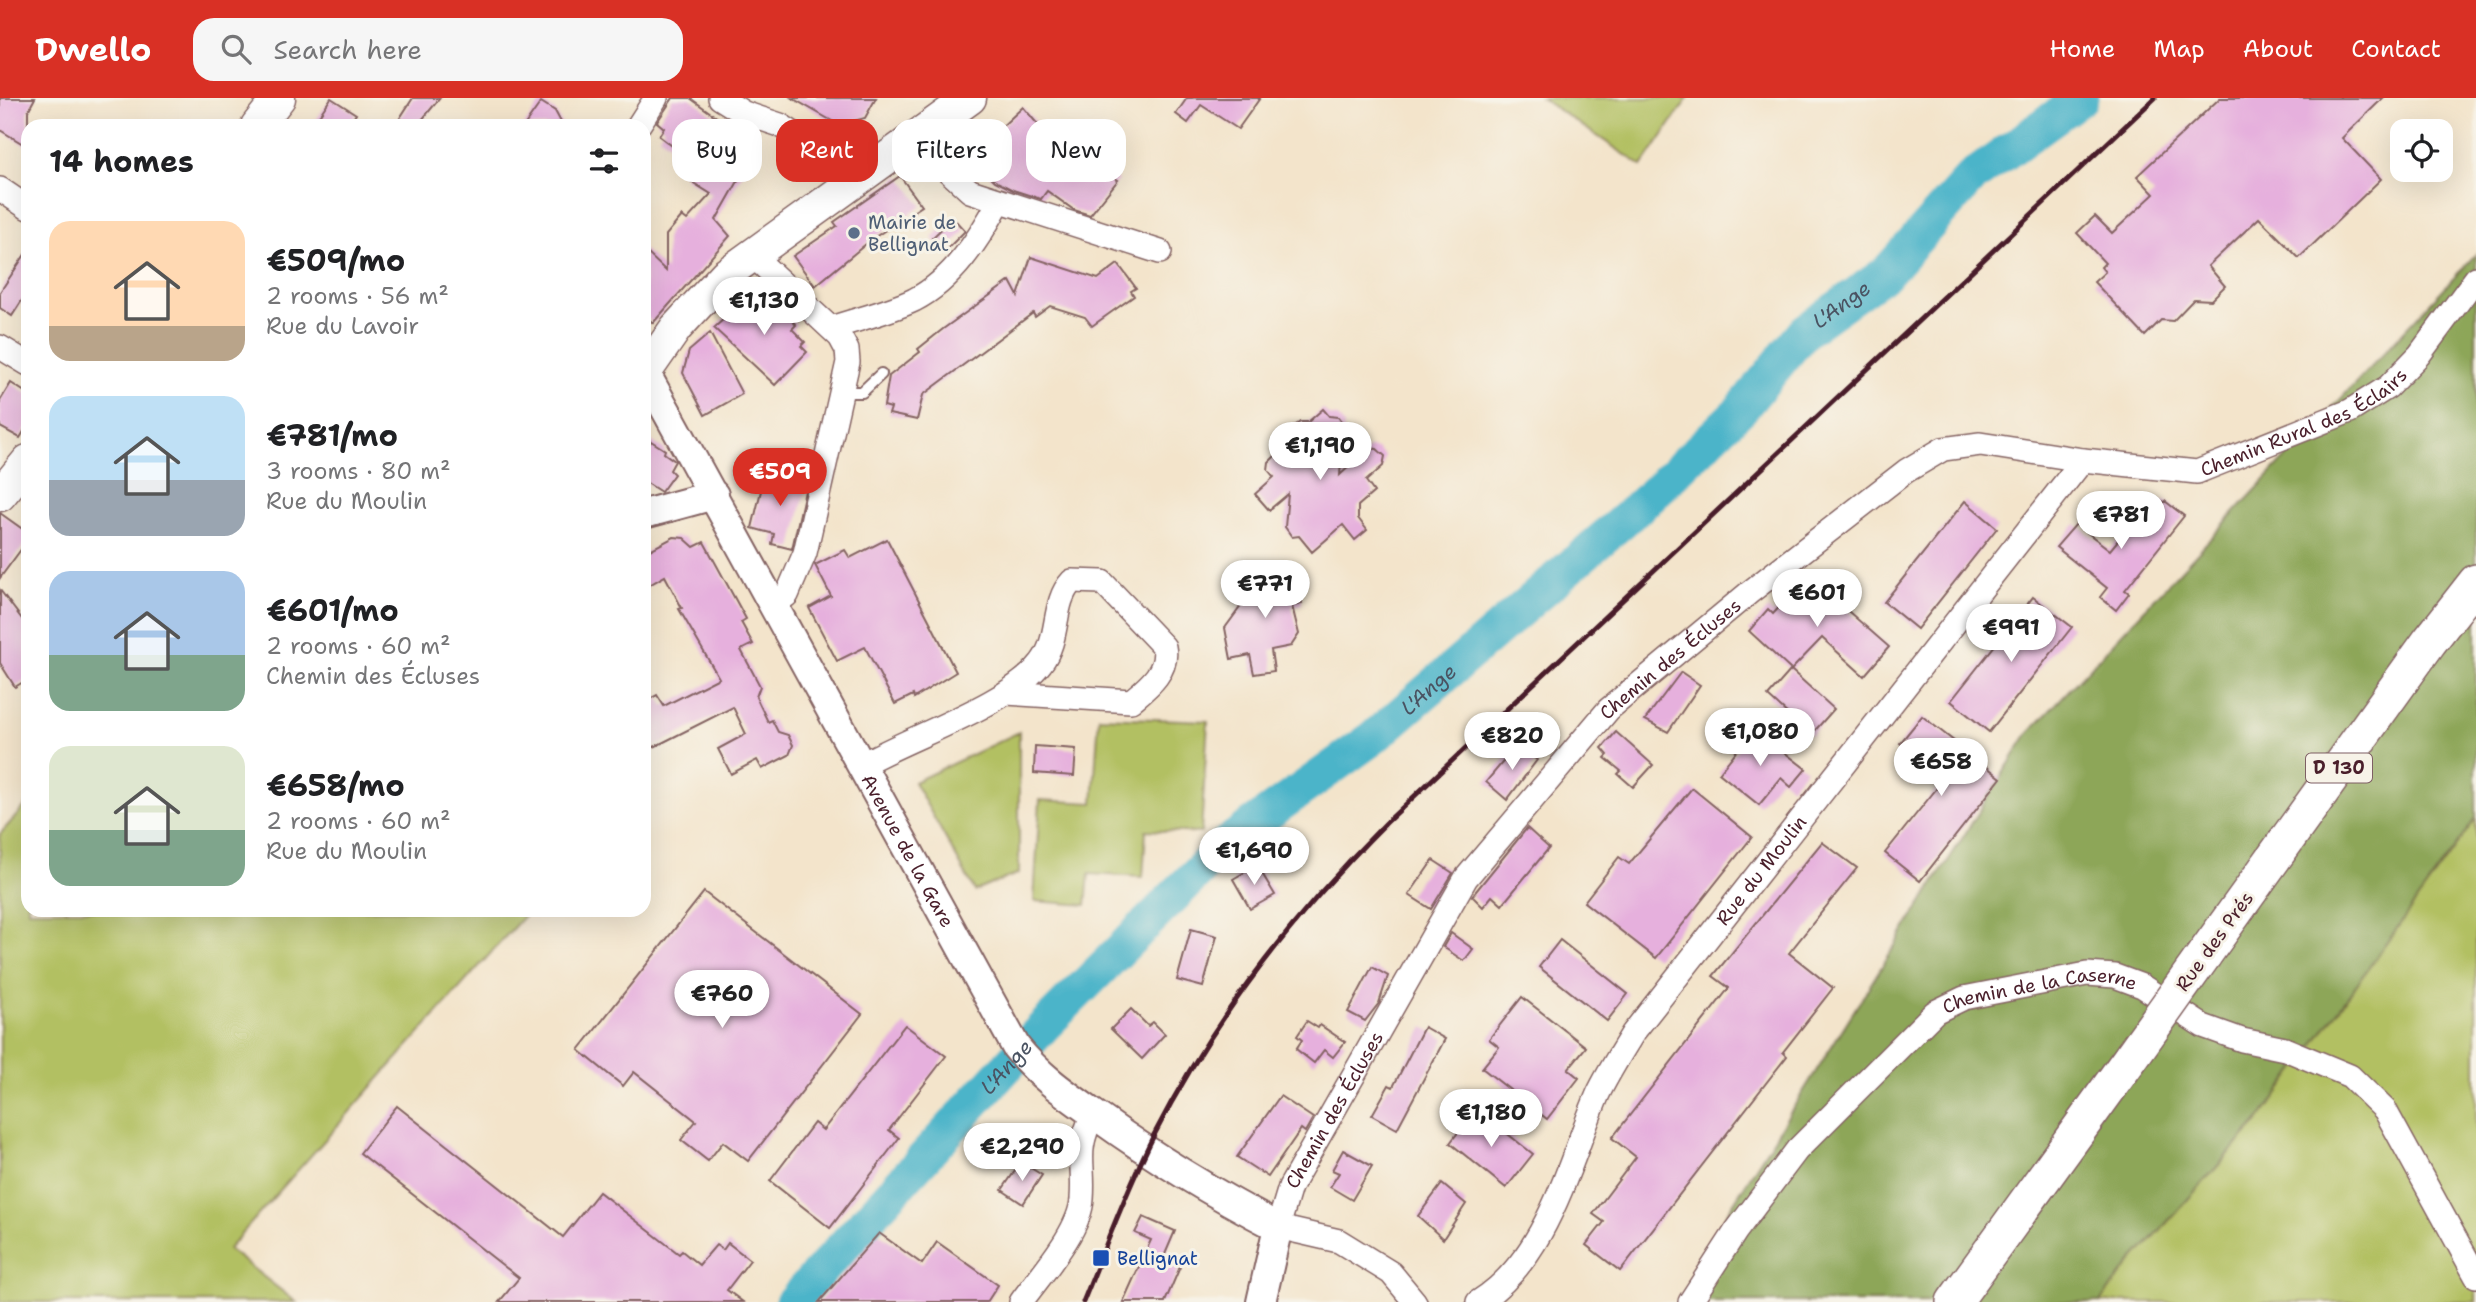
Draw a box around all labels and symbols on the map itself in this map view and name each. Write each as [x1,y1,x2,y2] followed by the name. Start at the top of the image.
[868,210,956,257] place label: Mairie de Bellignat
[846,225,862,241] marker: Mairie de Bellignat
[1807,274,1876,335] water label: L'Ange
[707,278,821,337] pin: €1,130
[2197,363,2413,482] street label: Chemin Rural des Éclairs
[1263,422,1377,482] pin: €1,190
[739,448,821,508] pin: €509
[2080,491,2162,551] pin: €781
[1224,560,1306,620] pin: €771
[1776,570,1858,629] pin: €601
[1594,593,1746,725] street label: Chemin des Écluses
[1970,604,2052,664] pin: €991
[1395,658,1462,722] water label: L'Ange
[1703,708,1817,768] pin: €1,080
[1471,712,1553,772] pin: €820
[1900,738,1982,798] pin: €658
[2306,754,2372,782] road number: D 130
[855,770,960,932] street label: Avenue de la Gare
[1710,810,1812,930] street label: Rue du Moulin
[1197,828,1311,887] pin: €1,690
[2170,886,2259,996] street label: Rue des Prés
[1938,962,2141,1020] street label: Chemin de la Caserne
[681,970,763,1030] pin: €760
[1280,1027,1389,1193] street label: Chemin des Écluses
[974,1034,1039,1101] water label: L'Ange
[1434,1090,1548,1149] pin: €1,180
[965,1124,1079,1183] pin: €2,290
[1117,1246,1198,1271] place label: Bellignat
[1091,1248,1111,1268] marker: Bellignat

